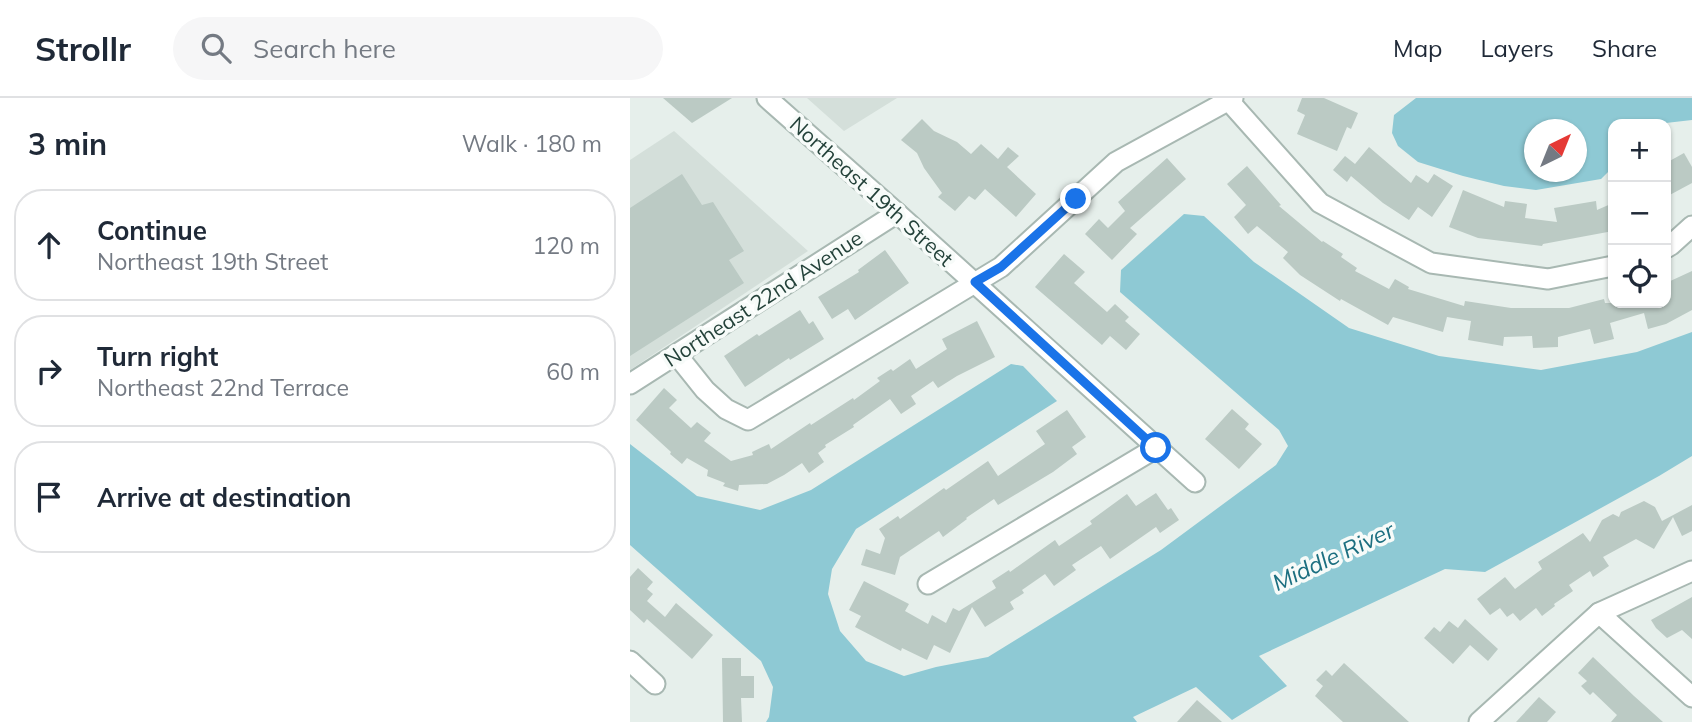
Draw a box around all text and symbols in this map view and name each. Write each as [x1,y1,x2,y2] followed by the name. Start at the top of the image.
[173,17,663,80] search box
[35,28,131,69] text: Strollr
[197,29,235,67] icon: search
[253,32,396,65] text: Search here
[1393,33,1442,63] text: Map
[1480,33,1554,63] text: Layers
[1592,33,1657,63] text: Share
[785,111,959,271] street label: Northeast 19th Street
[1524,119,1587,182] north arrow
[1608,119,1671,308] map controls
[1608,119,1671,182] button: +
[28,125,107,163] text: 3 min
[462,129,602,158] text: Walk · 180 m
[1608,182,1671,245] button: −
[1060,183,1091,214] route end
[97,214,207,247] text: Continue
[659,224,867,372] street label: Northeast 22nd Avenue
[30,226,68,264] icon: ahead
[532,231,600,260] text: 120 m
[1608,245,1671,308] button: locate
[97,247,328,276] text: Northeast 19th Street
[97,340,218,373] text: Turn right
[30,352,68,390] icon: right
[546,357,600,386] text: 60 m
[97,373,349,402] text: Northeast 22nd Terrace
[1140,432,1171,463] route start
[30,478,68,516] icon: arrive
[97,481,352,514] text: Arrive at destination
[1267,514,1400,597] water label: Middle River

